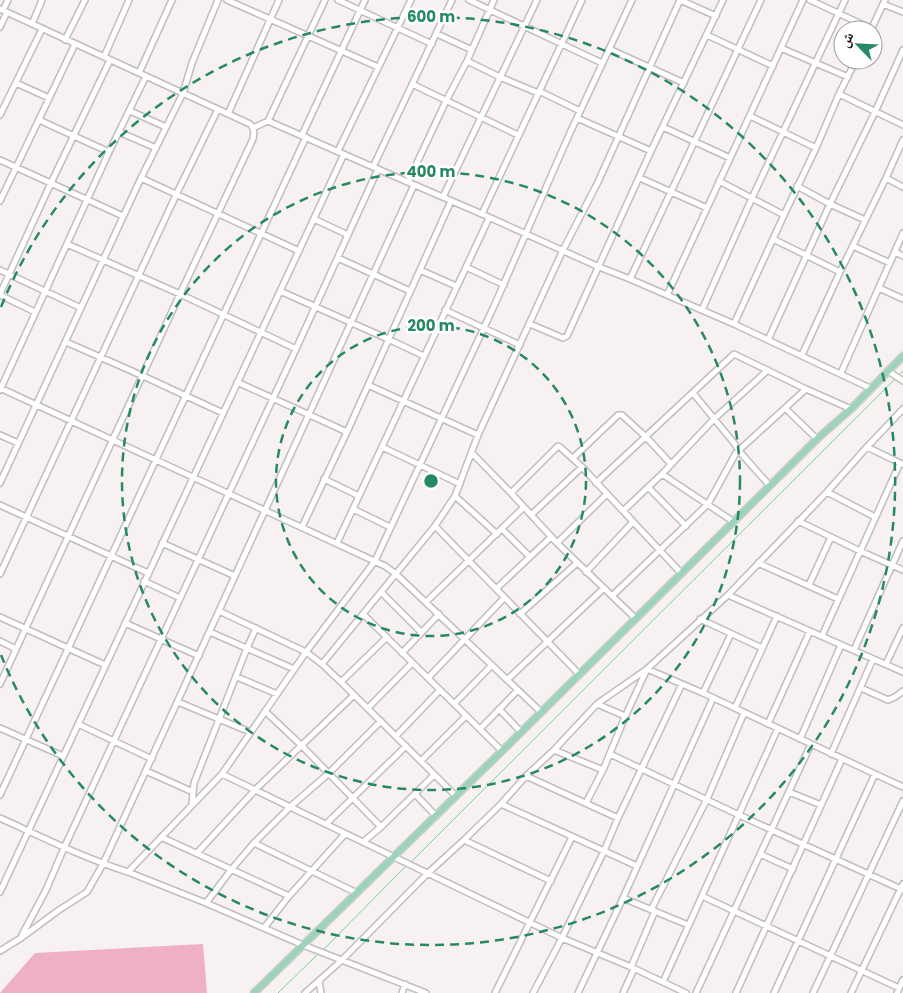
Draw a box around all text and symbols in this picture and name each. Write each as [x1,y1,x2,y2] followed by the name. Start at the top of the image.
[407,6,455,27] text: 600 m
[833,20,883,70] north arrow
[834,29,858,51] text: ش
[407,161,456,182] text: 400 m
[407,315,455,336] text: 200 m
[422,472,440,490] centre of rings

